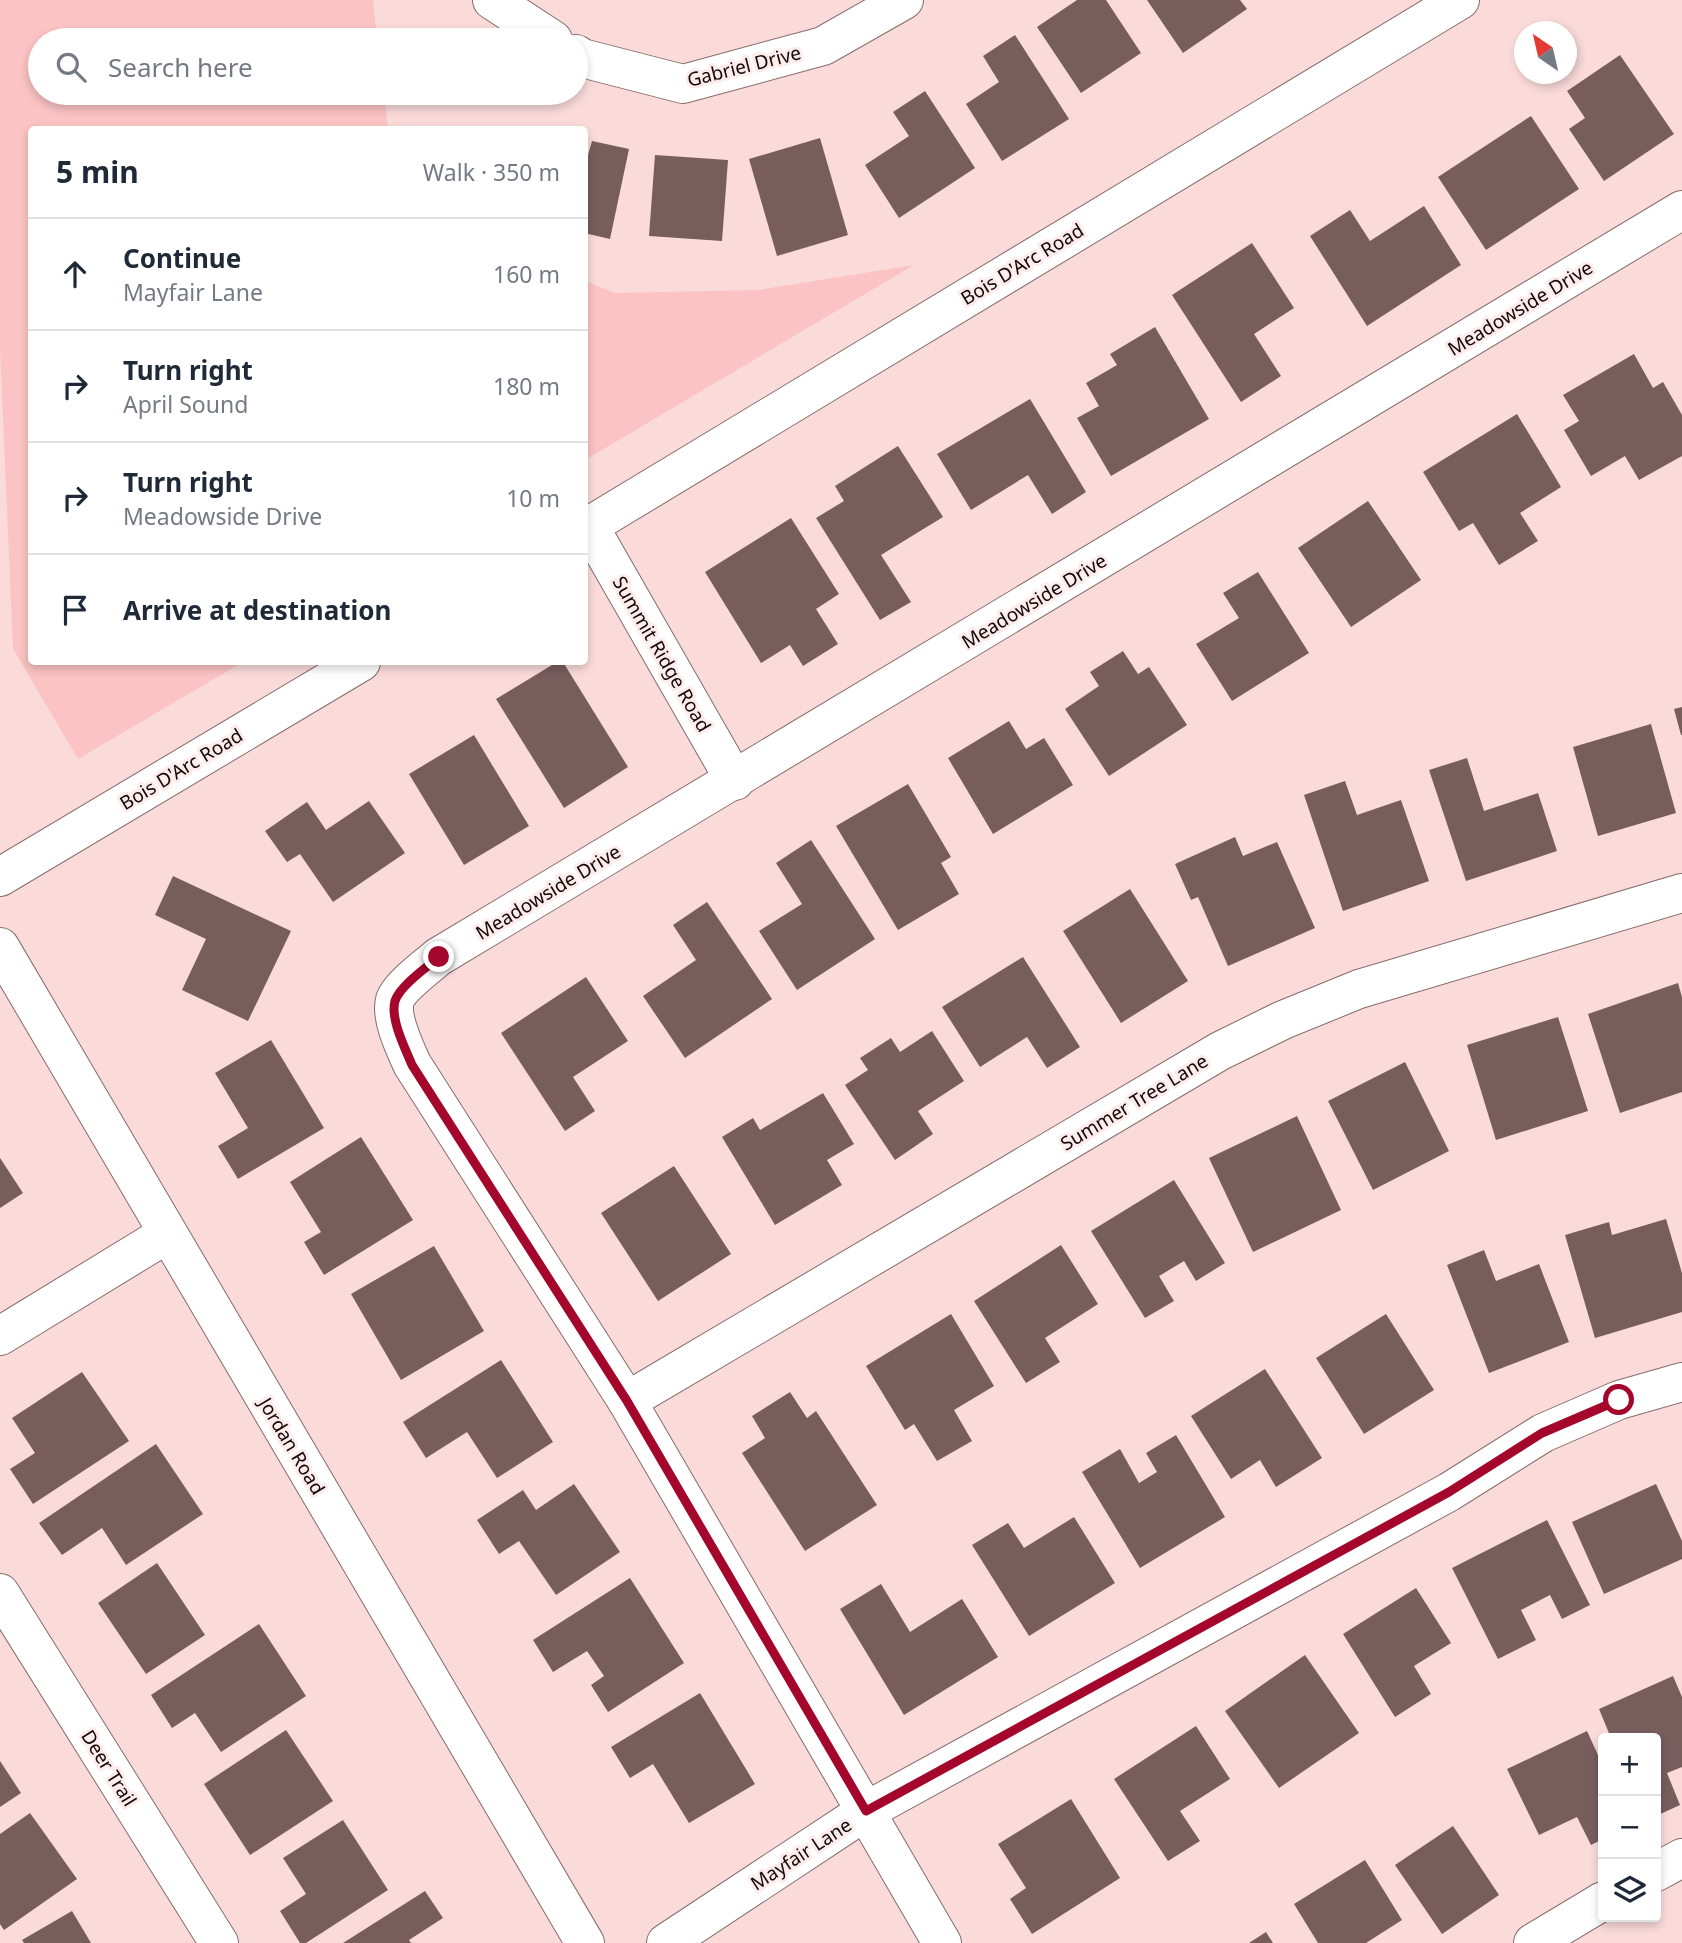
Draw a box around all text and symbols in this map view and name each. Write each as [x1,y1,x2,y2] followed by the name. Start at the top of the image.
[1514,21,1577,84] north arrow
[28,28,588,105] search box
[684,39,804,93] street label: Gabriel Drive
[52,48,90,86] icon: search
[108,49,253,85] text: Search here
[56,151,139,192] text: 5 min
[423,156,560,188] text: Walk · 350 m
[956,217,1088,311] street label: Bois D'Arc Road
[123,240,241,276] text: Continue
[1443,254,1597,362] street label: Meadowside Drive
[56,255,94,293] icon: ahead
[493,258,560,290] text: 160 m
[123,276,263,308] text: Mayfair Lane
[123,352,253,388] text: Turn right
[56,367,94,405] icon: right
[493,370,560,402] text: 180 m
[123,388,248,420] text: April Sound
[123,464,253,500] text: Turn right
[56,479,94,517] icon: right
[506,482,560,514] text: 10 m
[123,500,322,532] text: Meadowside Drive
[957,547,1111,655] street label: Meadowside Drive
[607,571,717,737] street label: Summit Ridge Road
[56,591,94,629] icon: arrive
[123,592,392,628] text: Arrive at destination
[115,722,247,816] street label: Bois D'Arc Road
[471,838,625,946] street label: Meadowside Drive
[423,941,454,972] route end
[1055,1048,1213,1156] street label: Summer Tree Lane
[1603,1384,1634,1415] route start
[252,1391,331,1499] street label: Jordan Road
[75,1725,143,1811] street label: Deer Trail
[1598,1733,1661,1922] map controls
[1598,1733,1661,1796] button: +
[1598,1796,1661,1859] button: −
[745,1812,857,1896] street label: Mayfair Lane
[1598,1859,1661,1922] button: layers

